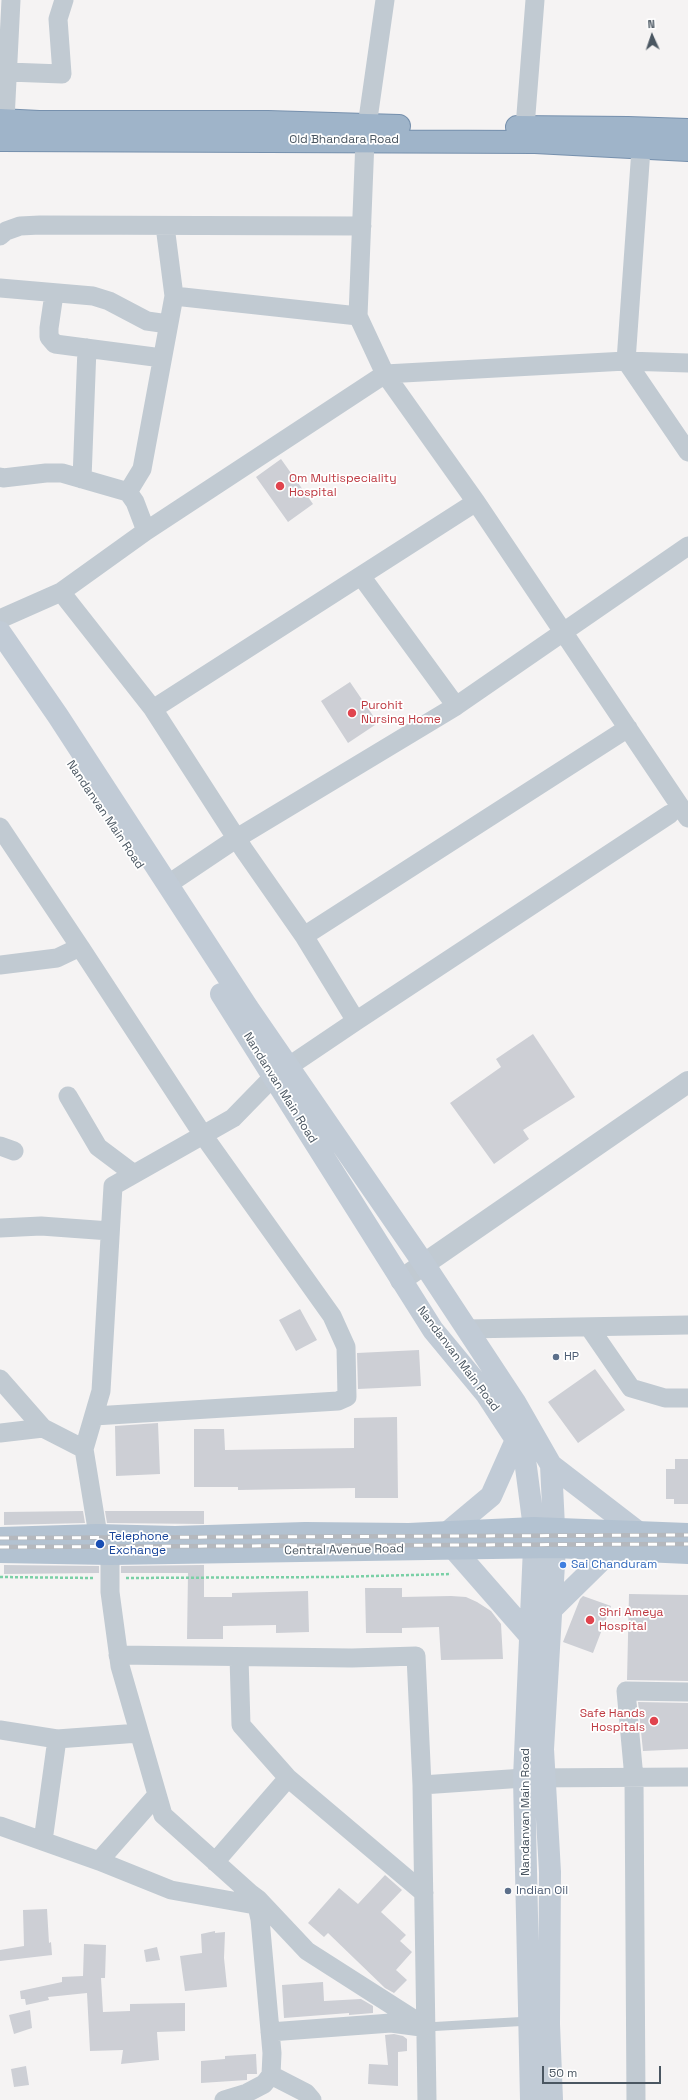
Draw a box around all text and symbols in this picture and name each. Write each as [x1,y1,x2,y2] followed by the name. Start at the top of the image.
[632,16,672,56] north arrow
[647,17,655,31] text: N
[289,133,399,147] street label: Old Bhandara Road
[289,472,396,500] place label: Om Multispeciality Hospital
[274,480,286,492] marker: Om Multispeciality Hospital
[361,699,441,727] place label: Purohit Nursing Home
[346,707,358,719] marker: Purohit Nursing Home
[63,758,147,872] street label: Nandanvan Main Road
[240,1030,320,1146] street label: Nandanvan Main Road
[414,1304,502,1414] street label: Nandanvan Main Road
[564,1350,579,1364] place label: HP
[551,1352,561,1362] marker: HP
[109,1530,169,1558] place label: Telephone Exchange
[94,1538,106,1550] marker: Telephone Exchange
[284,1542,404,1558] street label: Central Avenue Road
[571,1558,657,1572] place label: Sai Chanduram
[558,1560,568,1570] marker: Sai Chanduram
[599,1606,663,1634] place label: Shri Ameya Hospital
[584,1614,596,1626] marker: Shri Ameya Hospital
[580,1707,645,1735] place label: Safe Hands Hospitals
[648,1715,660,1727] marker: Safe Hands Hospitals
[519,1748,533,1876] street label: Nandanvan Main Road
[516,1884,568,1898] place label: Indian Oil
[503,1886,513,1896] marker: Indian Oil
[544,2058,663,2084] scale bar
[549,2065,577,2081] text: 50 m

